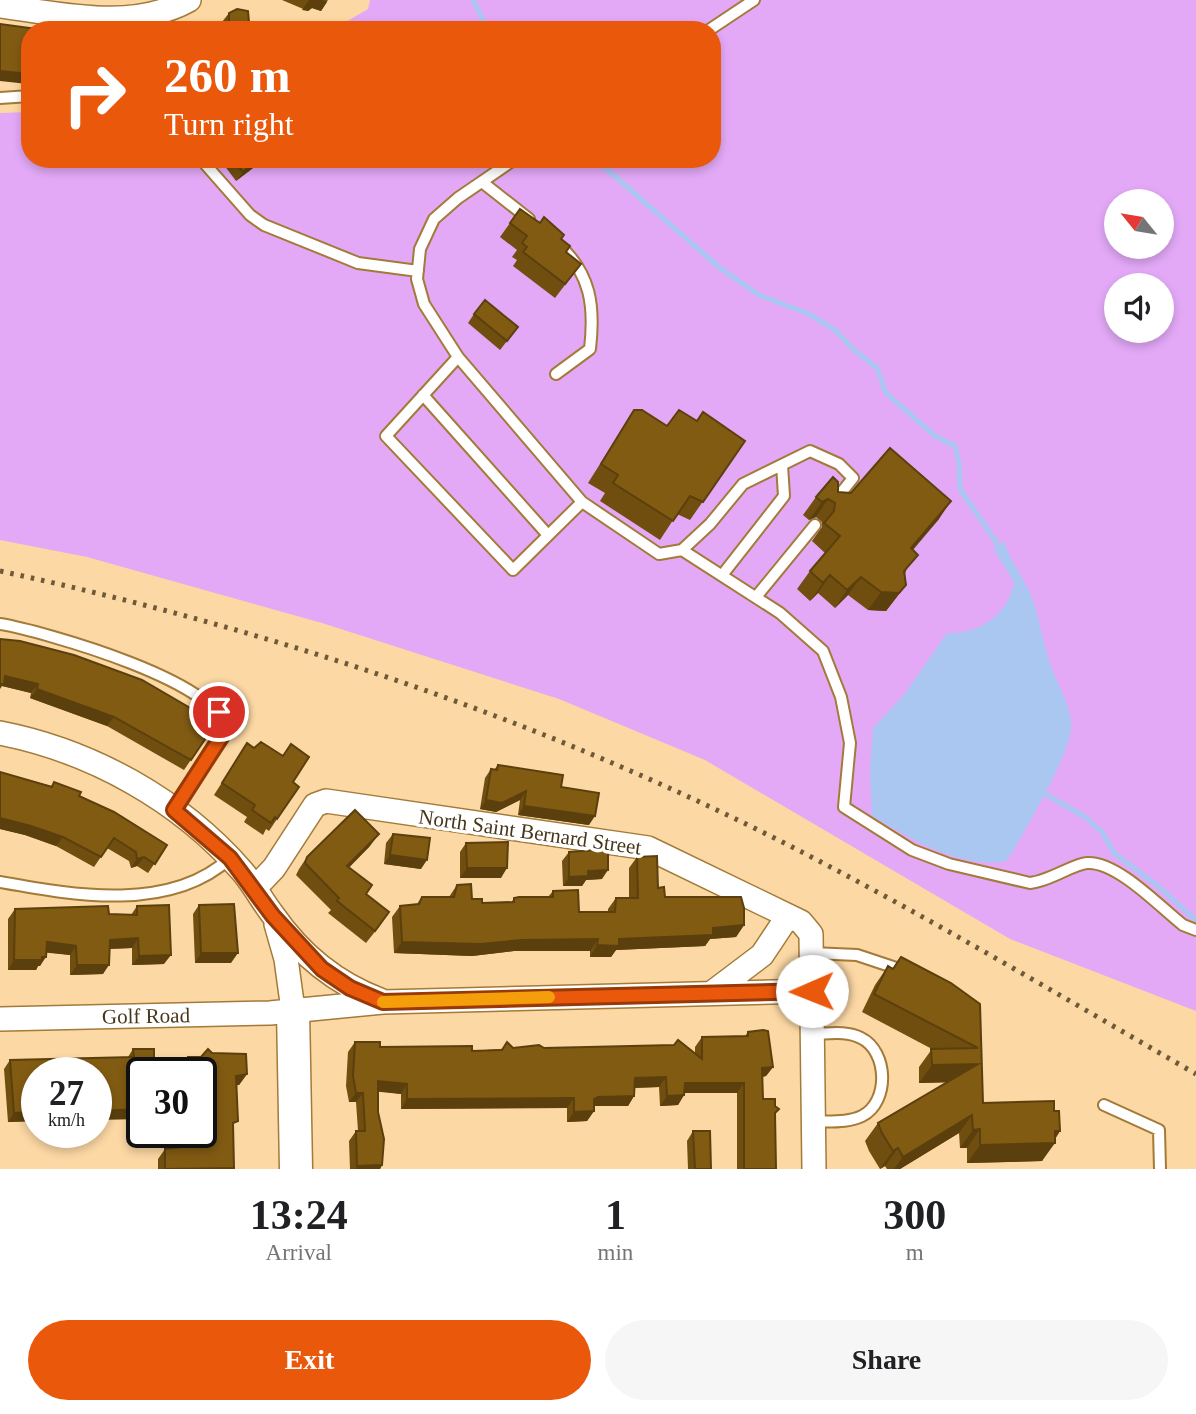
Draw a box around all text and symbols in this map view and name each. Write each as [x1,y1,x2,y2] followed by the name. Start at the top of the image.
[164,48,291,103] text: 260 m
[49,49,140,140] icon: right
[164,106,294,142] text: Turn right
[1104,189,1174,259] north arrow
[1104,189,1174,343] map controls
[1104,273,1174,343] button: sound
[189,682,249,742] pin
[200,693,238,731] icon: arrive
[417,804,643,860] street label: North Saint Bernard Street
[775,954,849,1028] position arrow
[102,1003,191,1029] street label: Golf Road
[126,1057,217,1148] speed limit sign: 30
[49,1074,84,1113] text: 27
[48,1110,85,1130] text: km/h
[250,1192,348,1238] text: 13:24
[605,1192,626,1238] text: 1
[883,1192,946,1238] text: 300
[266,1240,332,1265] text: Arrival
[598,1240,633,1265] text: min
[906,1240,924,1265] text: m
[28,1320,591,1400] button: Exit
[605,1320,1168,1400] button: Share

